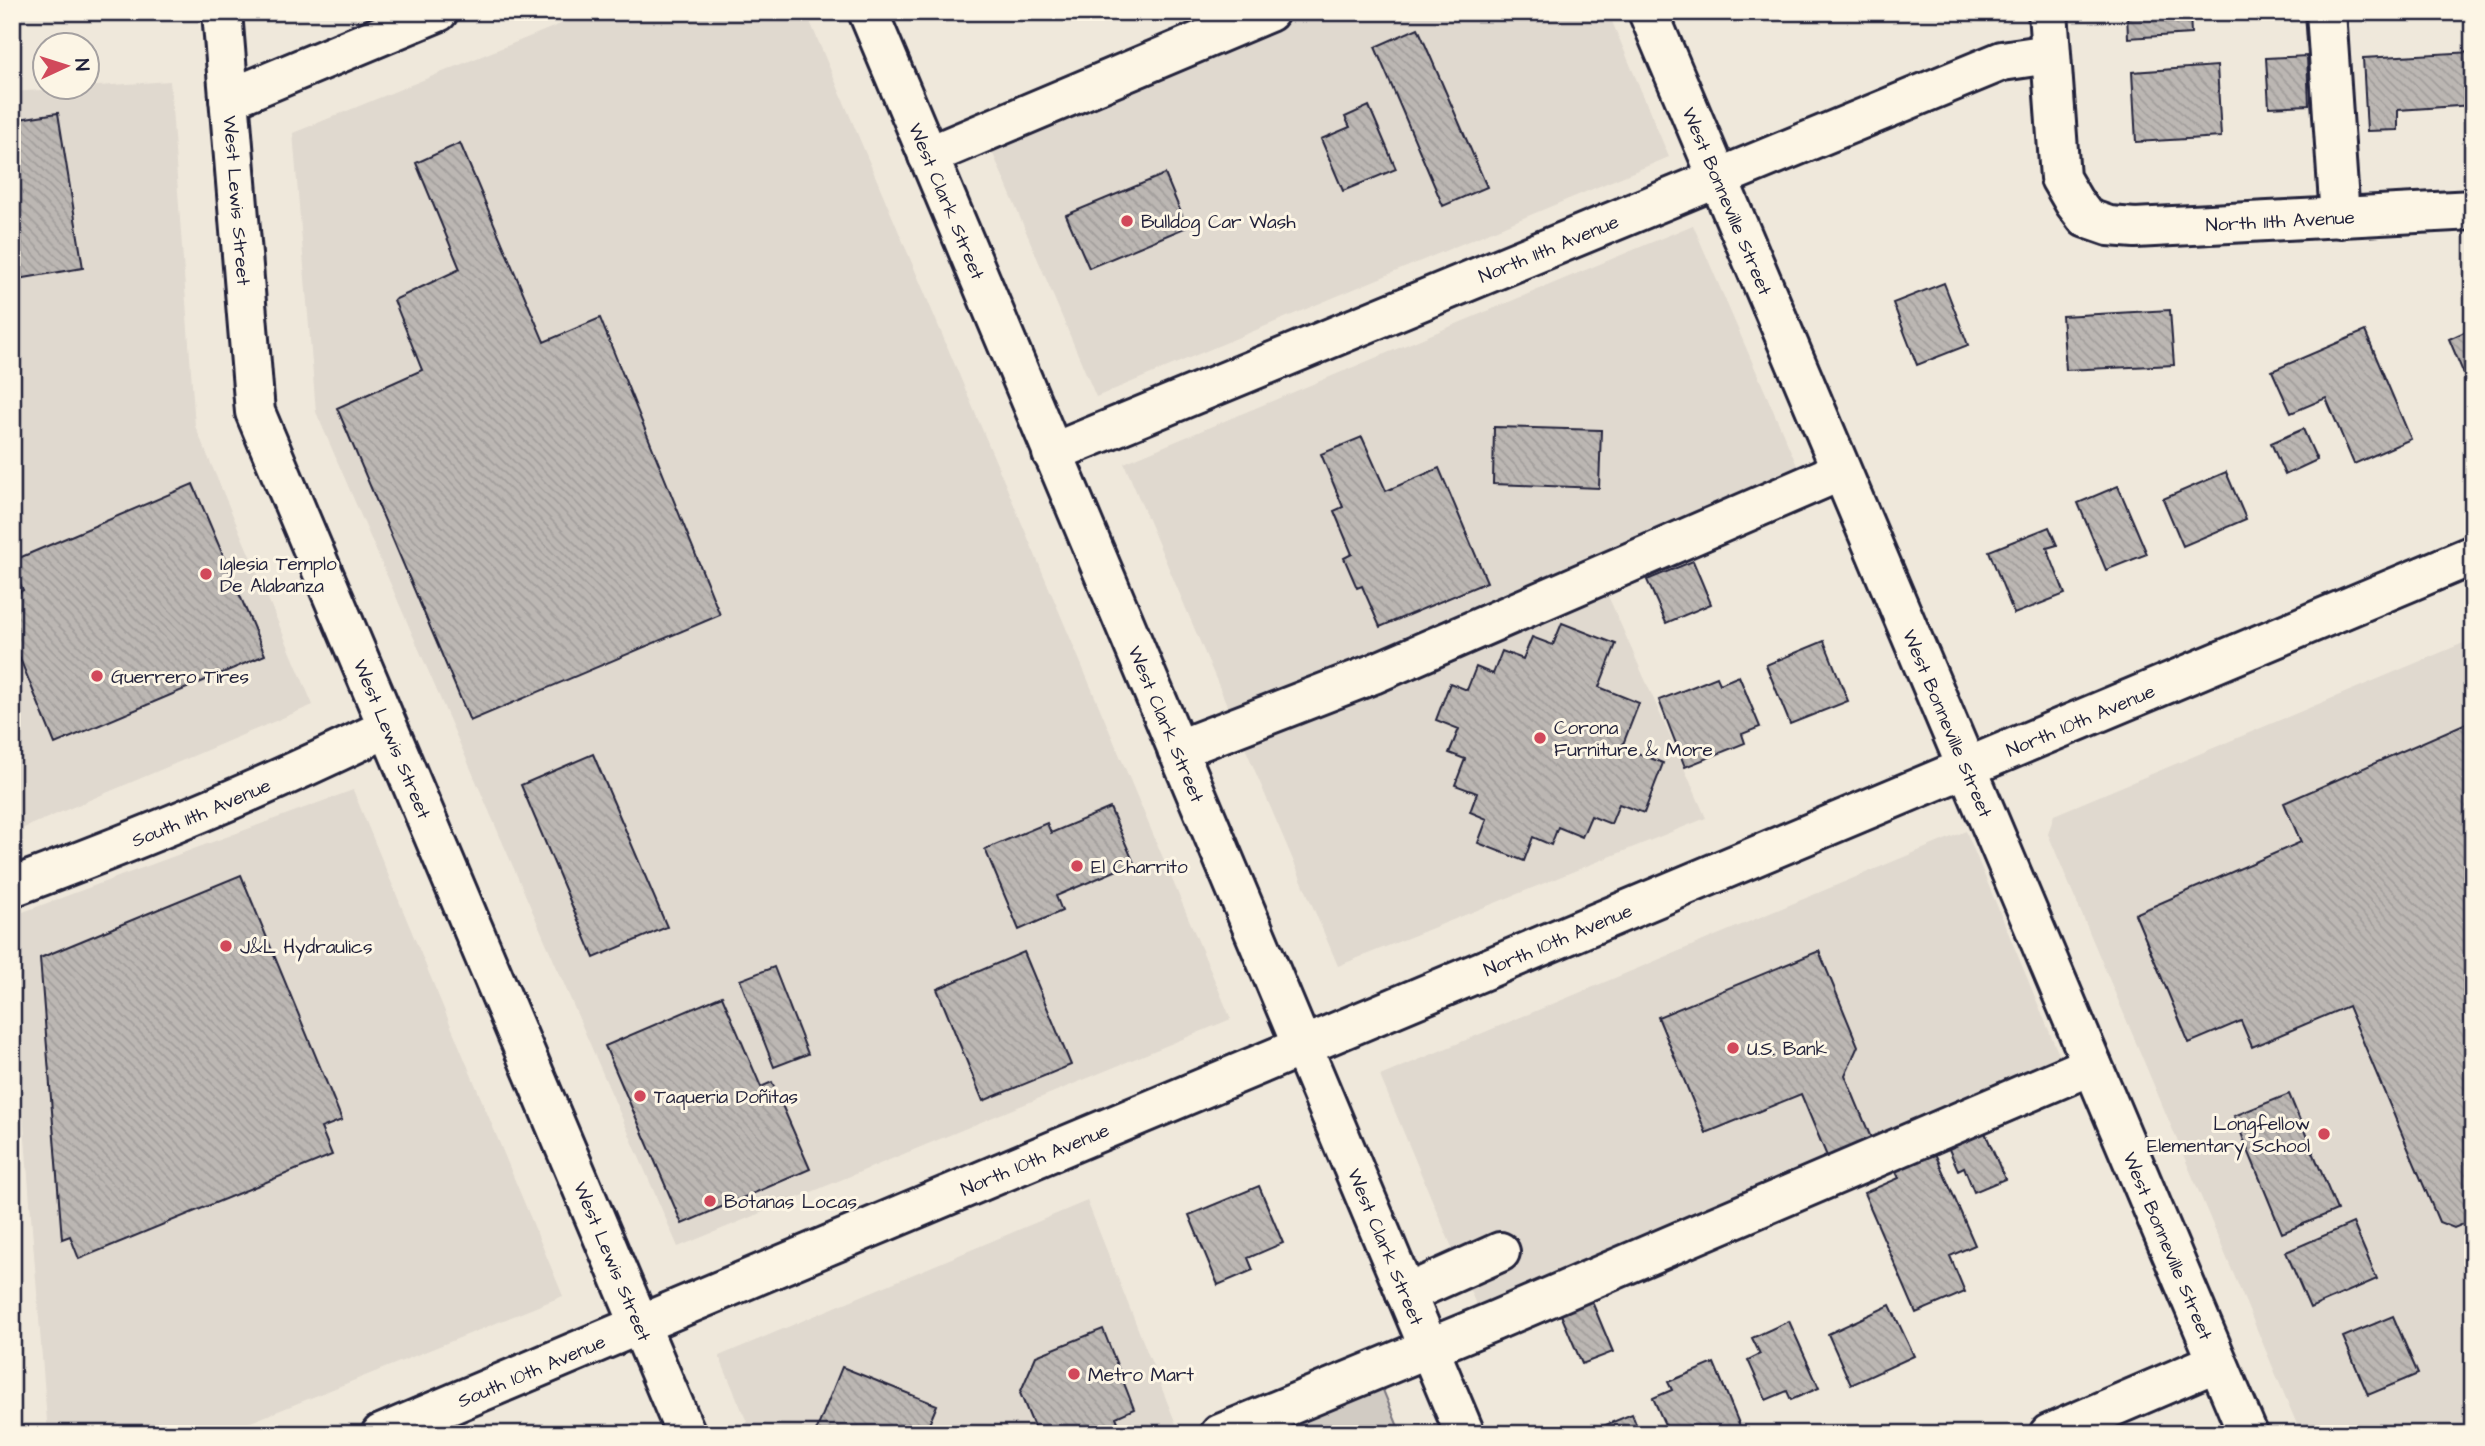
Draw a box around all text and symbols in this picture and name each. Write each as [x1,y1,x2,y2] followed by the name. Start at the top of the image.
[32,32,102,102] north arrow
[68,58,95,72] text: N
[1675,103,1778,300] street label: West Bonneville Street
[216,114,257,287] street label: West Lewis Street
[901,119,991,284] street label: West Clark Street
[2205,204,2355,239] street label: North 11th Avenue
[1141,209,1296,237] place label: Bulldog Car Wash
[1475,209,1623,290] street label: North 11th Avenue
[1119,213,1135,229] marker: Bulldog Car Wash
[220,551,337,600] place label: Iglesia Templo De Alabanza
[198,566,214,582] marker: Iglesia Templo De Alabanza
[1895,626,1999,822] street label: West Bonneville Street
[1121,642,1210,807] street label: West Clark Street
[346,656,437,823] street label: West Lewis Street
[111,664,249,691] place label: Guerrero Tires
[89,668,105,684] marker: Guerrero Tires
[2003,678,2159,764] street label: North 10th Avenue
[1554,715,1713,764] place label: Corona Furniture & More
[1532,730,1548,746] marker: Corona Furniture & More
[128,772,275,855] street label: South 11th Avenue
[1091,854,1188,881] place label: El Charrito
[1069,858,1085,874] marker: El Charrito
[1480,897,1637,984] street label: North 10th Avenue
[240,934,372,962] place label: J&L Hydraulics
[218,938,234,954] marker: J&L Hydraulics
[1747,1036,1828,1063] place label: U.S. Bank
[1725,1040,1741,1056] marker: U.S. Bank
[654,1084,798,1111] place label: Taqueria Doñitas
[632,1088,648,1104] marker: Taqueria Doñitas
[2147,1111,2310,1161] place label: Longfellow Elementary School
[957,1117,1114,1203] street label: North 10th Avenue
[2316,1126,2332,1142] marker: Longfellow Elementary School
[2116,1148,2219,1345] street label: West Bonneville Street
[1340,1165,1430,1330] street label: West Clark Street
[566,1178,657,1346] street label: West Lewis Street
[724,1189,857,1216] place label: Botanas Locas
[702,1193,718,1209] marker: Botanas Locas
[454,1329,610,1415] street label: South 10th Avenue
[1088,1362,1194,1389] place label: Metro Mart
[1066,1366,1082,1382] marker: Metro Mart

